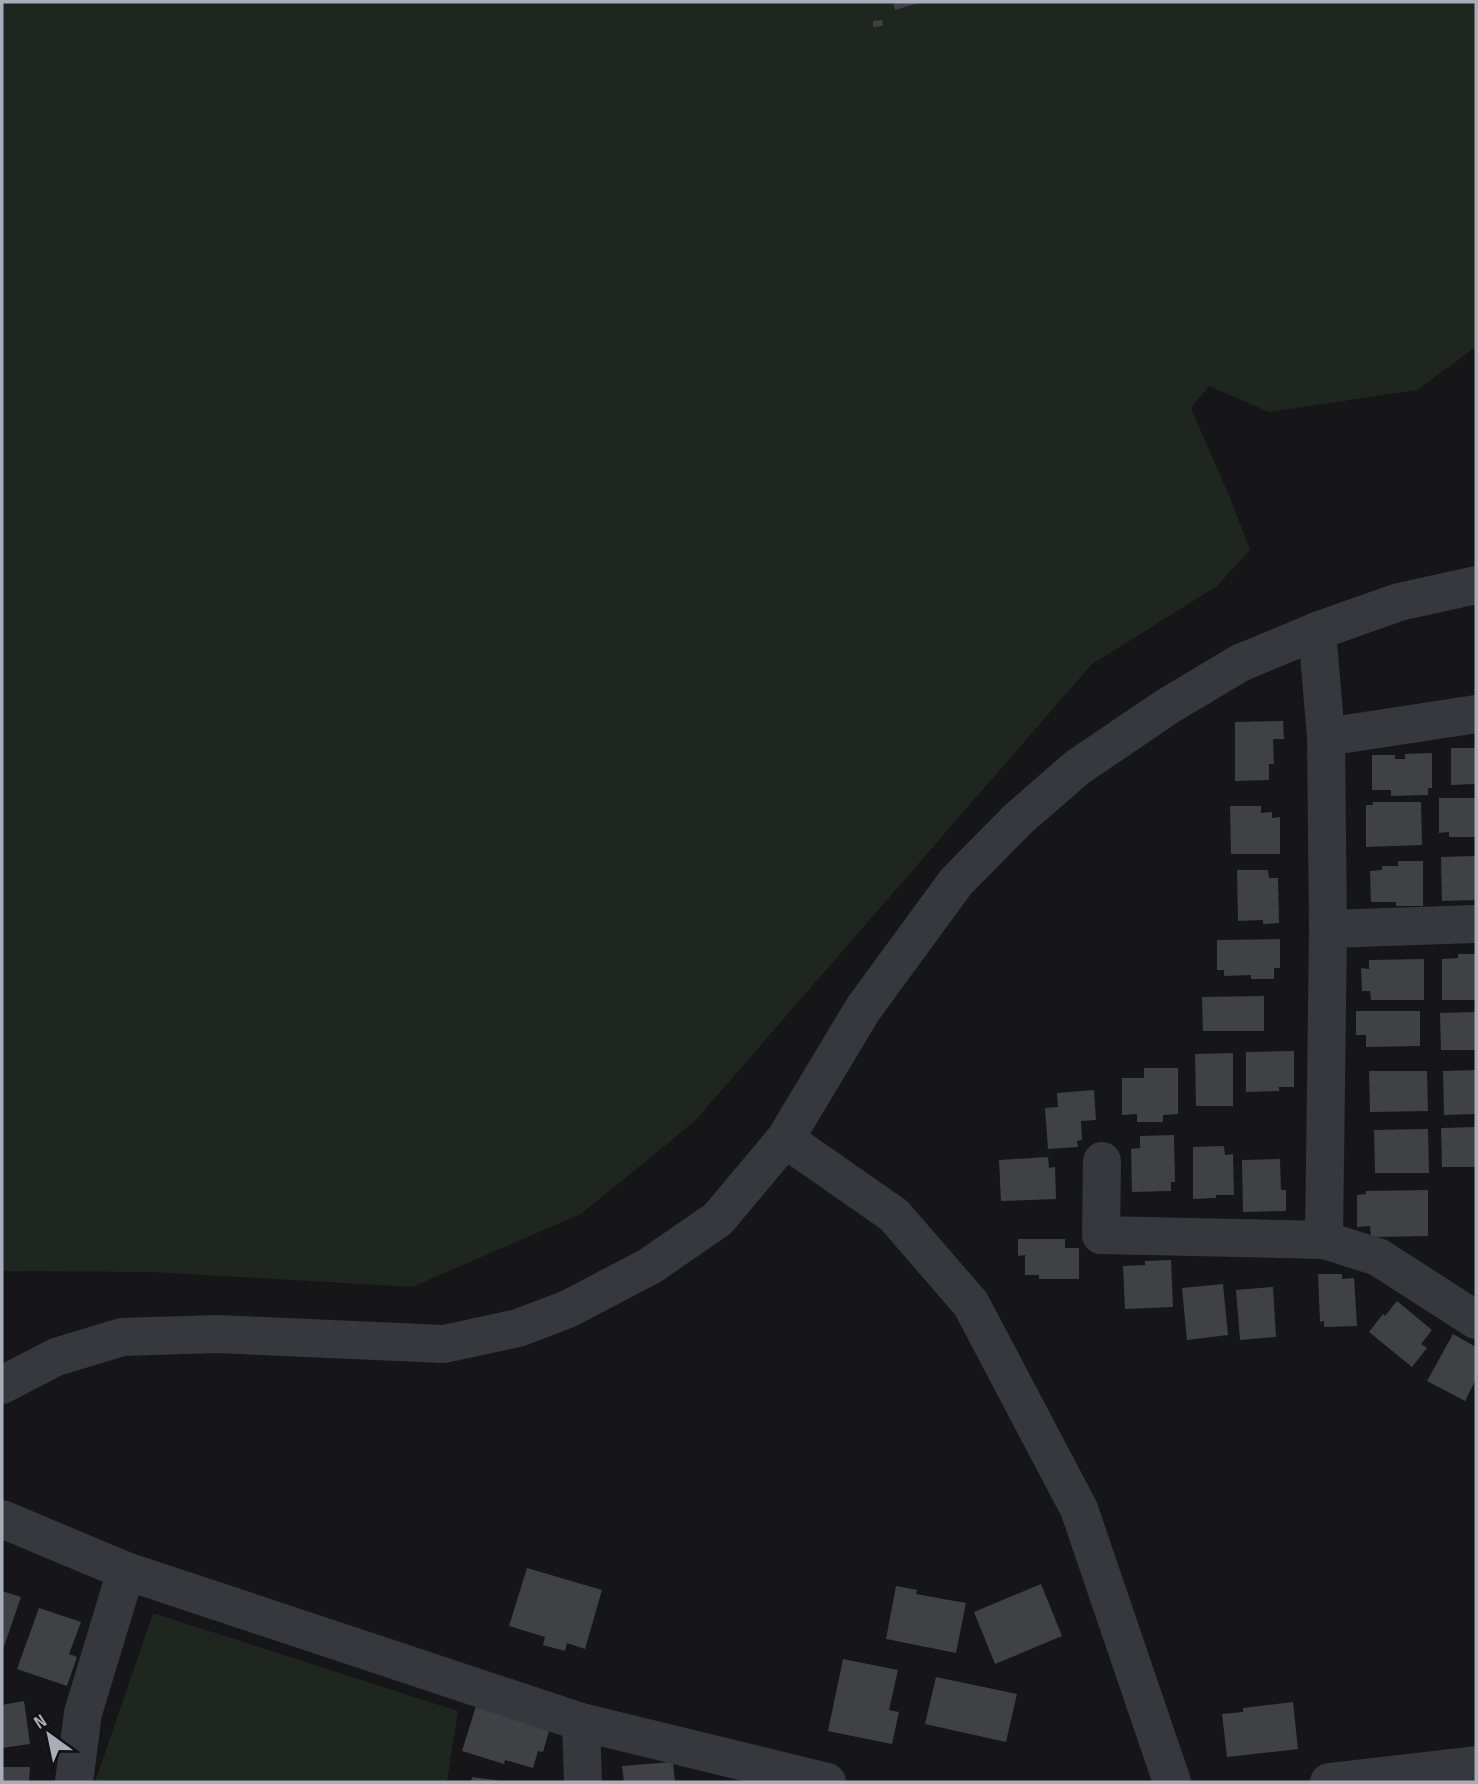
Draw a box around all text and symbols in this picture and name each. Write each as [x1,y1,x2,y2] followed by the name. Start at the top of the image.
[14,1700,84,1770] north arrow
[30,1710,51,1734] text: N

